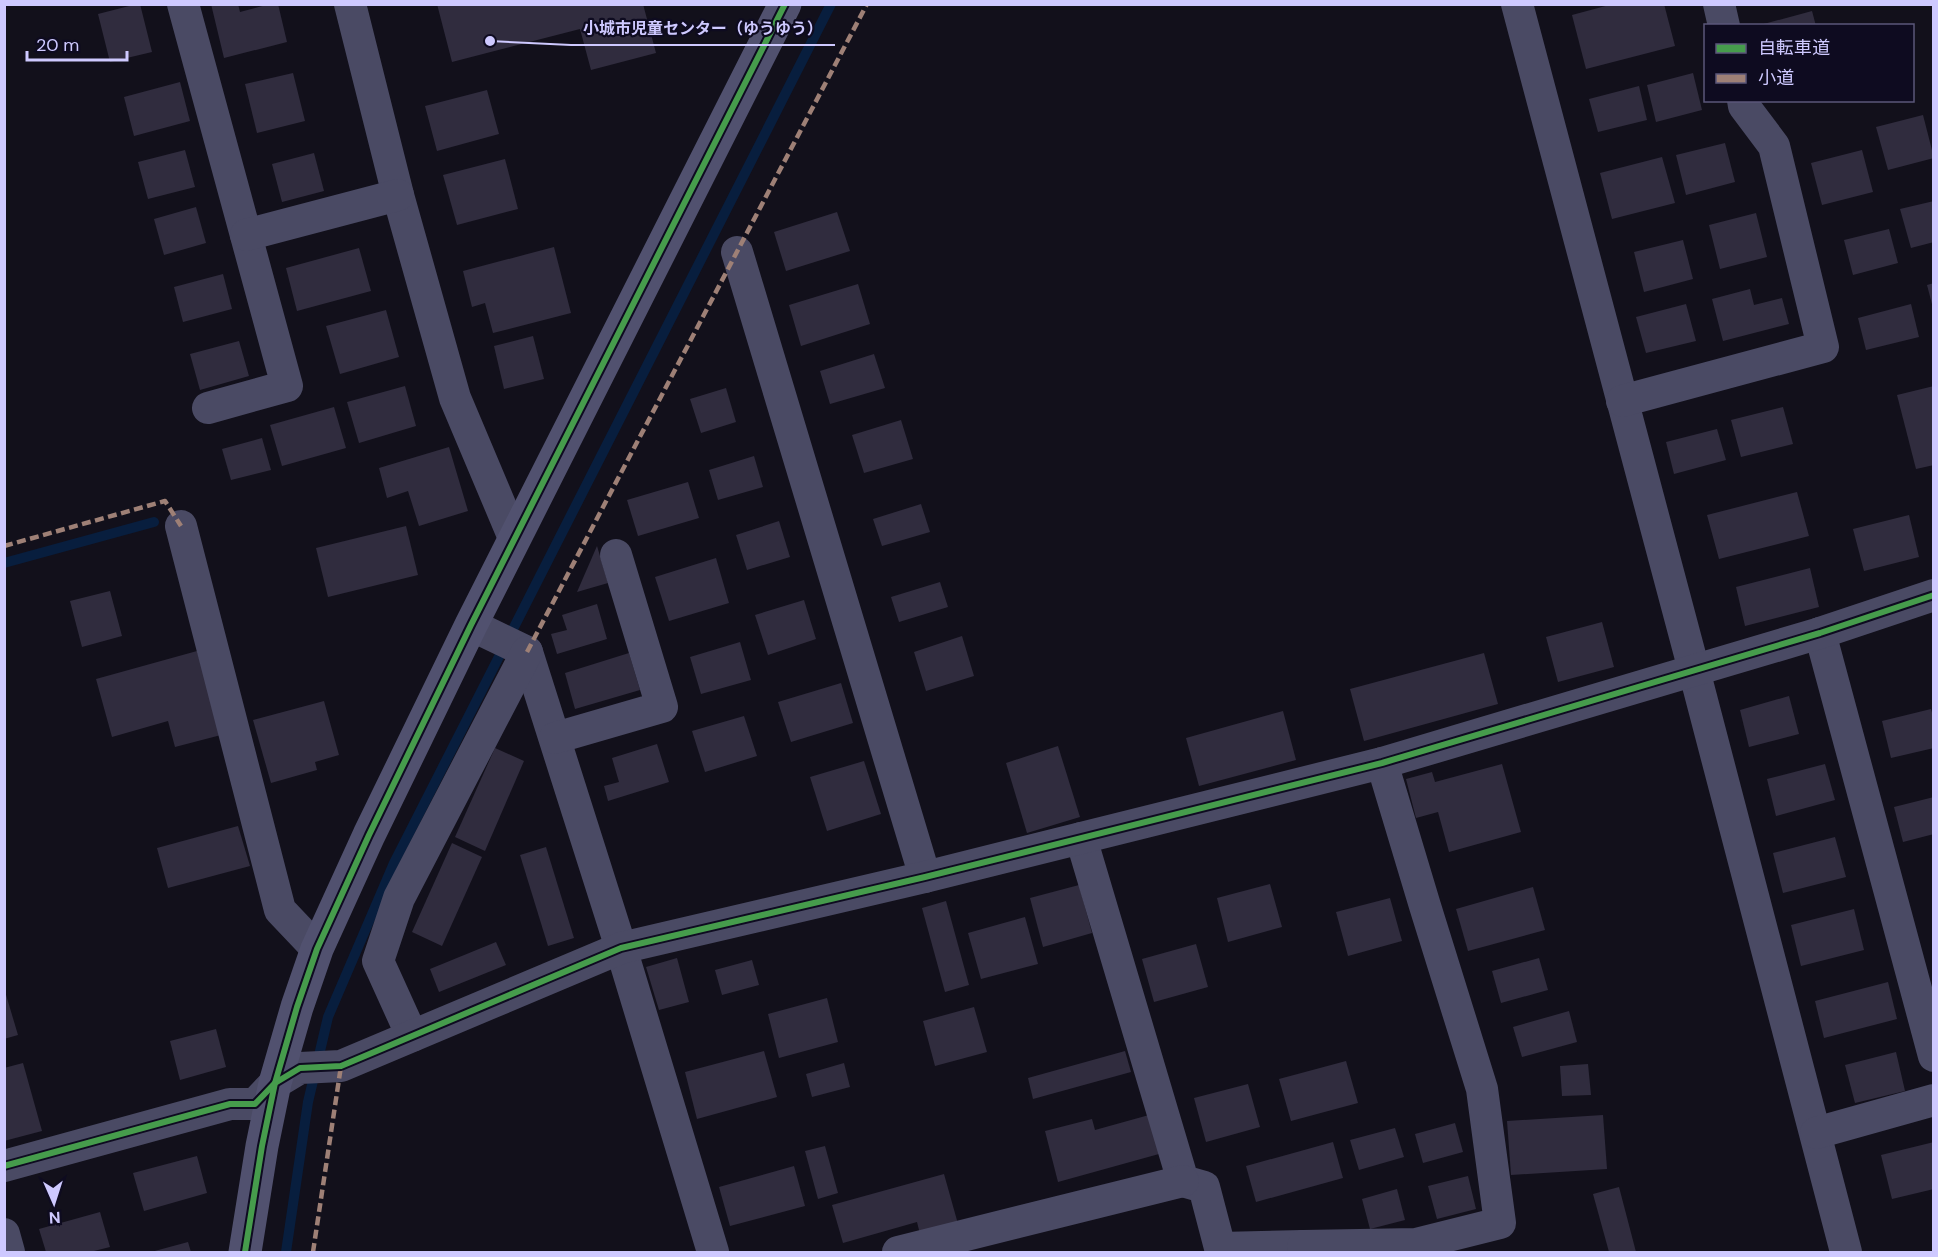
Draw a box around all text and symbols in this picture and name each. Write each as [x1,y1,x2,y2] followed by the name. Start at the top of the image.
[571,11,835,45] callout: 小城市児童センター（ゆうゆう）
[583,18,823,39] text: 小城市児童センター（ゆうゆう）
[27,24,128,62] scale bar
[1704,24,1914,102] legend
[36,33,79,57] text: 20 m
[1758,36,1830,60] text: 自転車道
[1758,66,1794,90] text: 小道
[24,1173,84,1233] north arrow
[48,1207,61,1228] text: N

